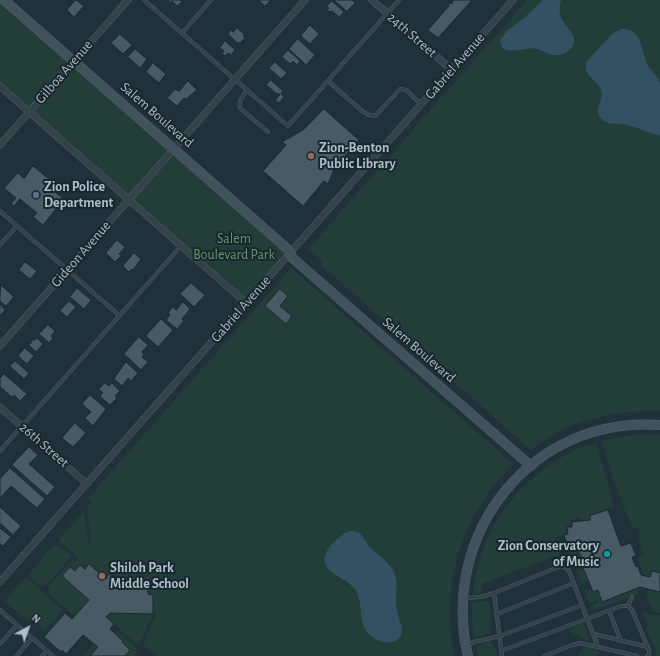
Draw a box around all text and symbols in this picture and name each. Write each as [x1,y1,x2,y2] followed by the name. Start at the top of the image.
[384,9,440,61] street label: 24th Street
[422,29,488,103] street label: Gabriel Avenue
[32,37,96,107] street label: Gilboa Avenue
[117,79,197,151] street label: Salem Boulevard
[319,140,396,172] place label: Zion-Benton Public Library
[306,151,316,161] marker: Zion-Benton Public Library
[44,179,113,212] place label: Zion Police Department
[31,190,41,200] marker: Zion Police Department
[48,217,114,291] street label: Gideon Avenue
[193,231,275,264] park label: Salem Boulevard Park
[208,272,274,346] street label: Gabriel Avenue
[379,314,459,386] street label: Salem Boulevard
[16,419,72,471] street label: 26th Street
[498,538,599,570] place label: Zion Conservatory of Music
[602,549,612,559] marker: Zion Conservatory of Music
[110,560,189,592] place label: Shiloh Park Middle School
[97,571,107,581] marker: Shiloh Park Middle School
[8,608,48,648] north arrow
[30,612,43,625] text: N

